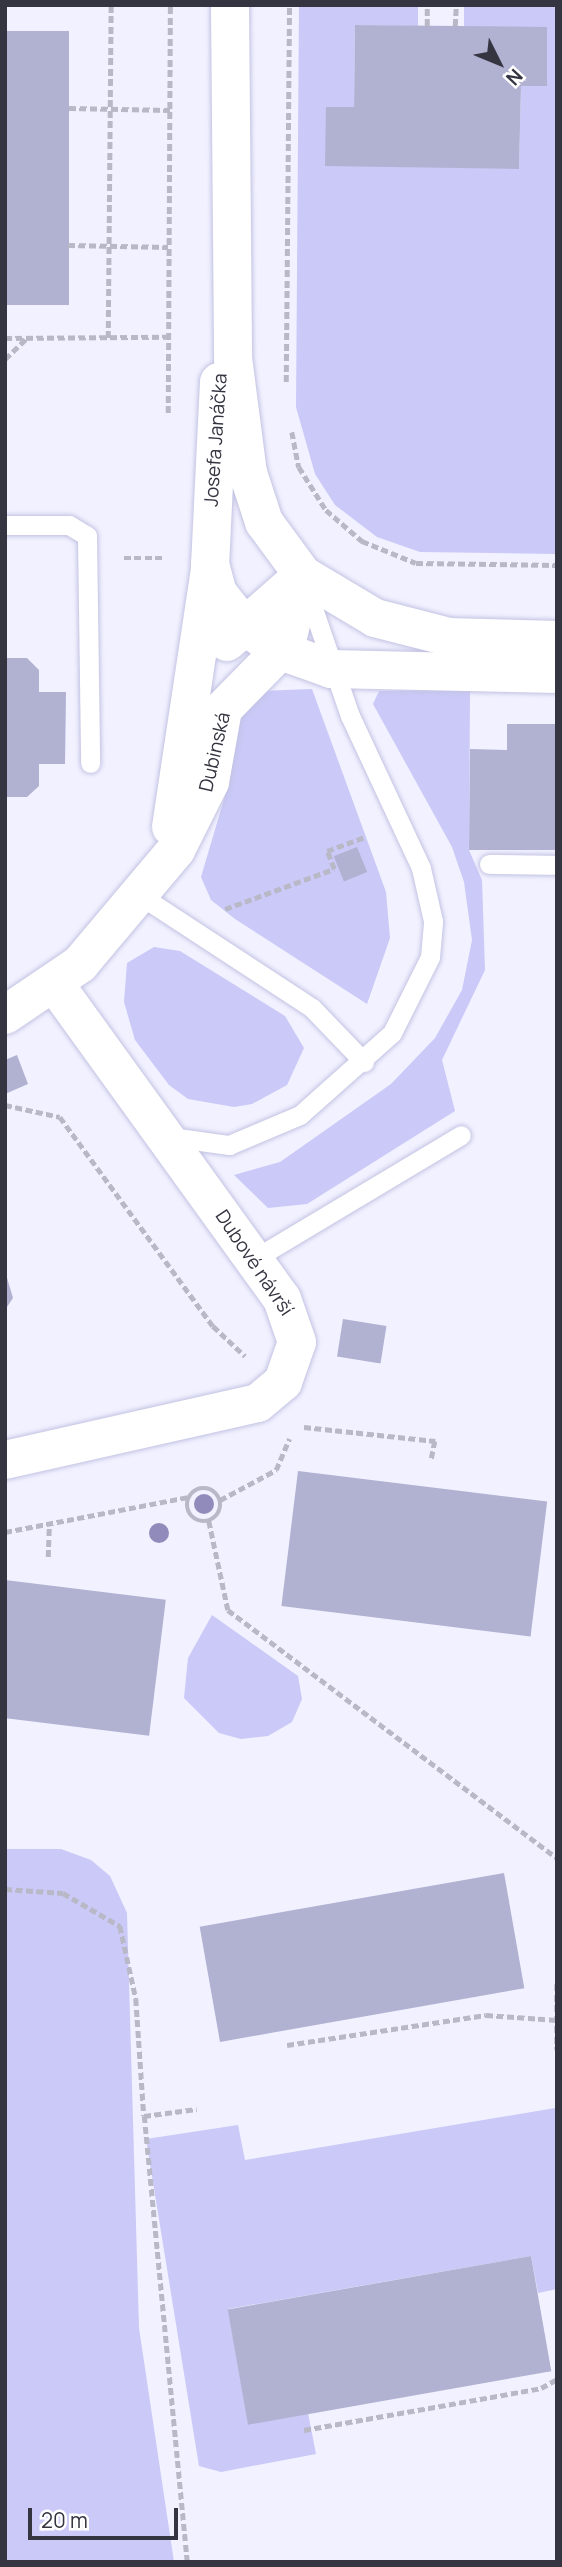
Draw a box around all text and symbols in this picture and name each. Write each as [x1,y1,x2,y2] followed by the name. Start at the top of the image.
[464,28,534,98] north arrow
[500,63,529,91] text: N
[200,373,232,507] street label: Josefa Janáčka
[195,710,235,794] street label: Dubinská
[210,1206,298,1320] street label: Dubové návrší
[32,2494,182,2538] scale bar
[41,2506,88,2534] text: 20 m

